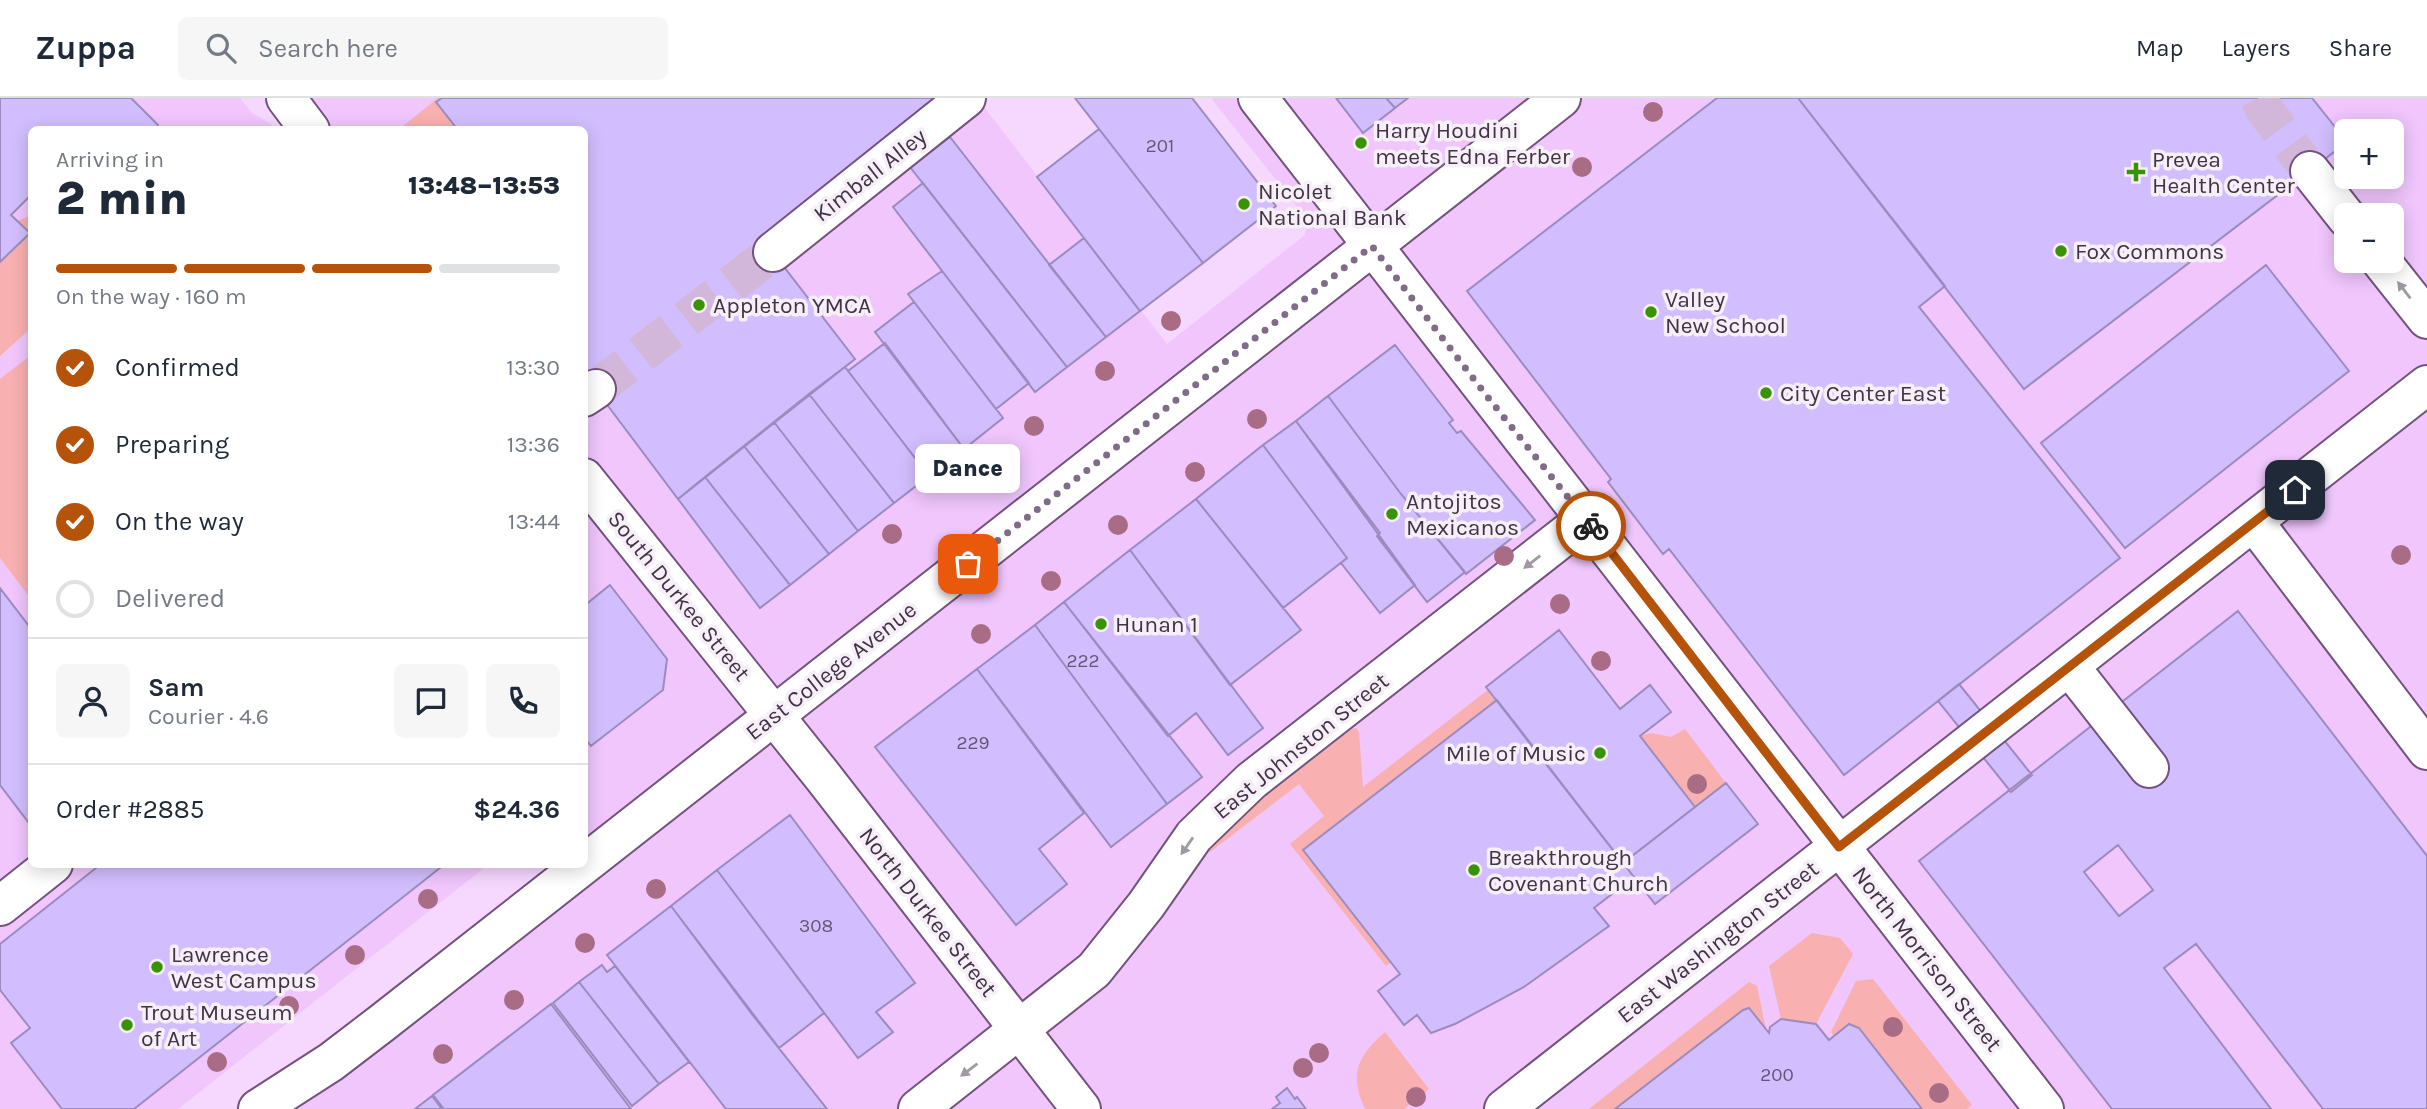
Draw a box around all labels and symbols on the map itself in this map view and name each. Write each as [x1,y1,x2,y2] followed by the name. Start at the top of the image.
[1375,117,1571,170] place label: Harry Houdini meets Edna Ferber
[808,122,932,227] street label: Kimball Alley
[1146,135,1174,157] house number: 201
[1353,135,1369,151] marker: Harry Houdini meets Edna Ferber
[2152,146,2296,199] place label: Prevea Health Center
[2126,162,2146,182] marker: Prevea Health Center
[1258,178,1407,231] place label: Nicolet National Bank
[1236,196,1252,212] marker: Nicolet National Bank
[2075,238,2224,265] place label: Fox Commons
[2053,243,2069,259] marker: Fox Commons
[2397,281,2411,299] one-way arrow
[1665,286,1786,339] place label: Valley New School
[713,292,871,319] place label: Appleton YMCA
[691,297,707,313] marker: Appleton YMCA
[1643,304,1659,320] marker: Valley New School
[1780,380,1946,407] place label: City Center East
[1758,385,1774,401] marker: City Center East
[916,445,1020,494] callout: Dance
[2265,460,2325,520] pin
[1406,488,1519,541] place label: Antojitos Mexicanos
[1556,491,1626,561] courier
[602,506,756,687] street label: South Durkee Street
[1384,506,1400,522] marker: Antojitos Mexicanos
[938,534,998,594] pin
[1524,554,1542,569] one-way arrow
[740,596,922,746] street label: East College Avenue
[1115,611,1198,638] place label: Hunan 1
[1093,616,1109,632] marker: Hunan 1
[1066,650,1100,672] house number: 222
[1208,667,1394,825] street label: East Johnston Street
[956,732,990,754] house number: 229
[1446,740,1586,767] place label: Mile of Music
[1592,745,1608,761] marker: Mile of Music
[854,822,1003,1002] street label: North Durkee Street
[1180,837,1194,855] one-way arrow
[1488,844,1669,897] place label: Breakthrough Covenant Church
[1612,855,1824,1029] street label: East Washington Street
[1846,861,2008,1057] street label: North Morrison Street
[1466,862,1482,878] marker: Breakthrough Covenant Church
[799,915,833,937] house number: 308
[171,941,317,994] place label: Lawrence West Campus
[149,959,165,975] marker: Lawrence West Campus
[141,999,293,1052] place label: Trout Museum of Art
[119,1017,135,1033] marker: Trout Museum of Art
[961,1062,979,1077] one-way arrow
[1760,1064,1794,1086] house number: 200

